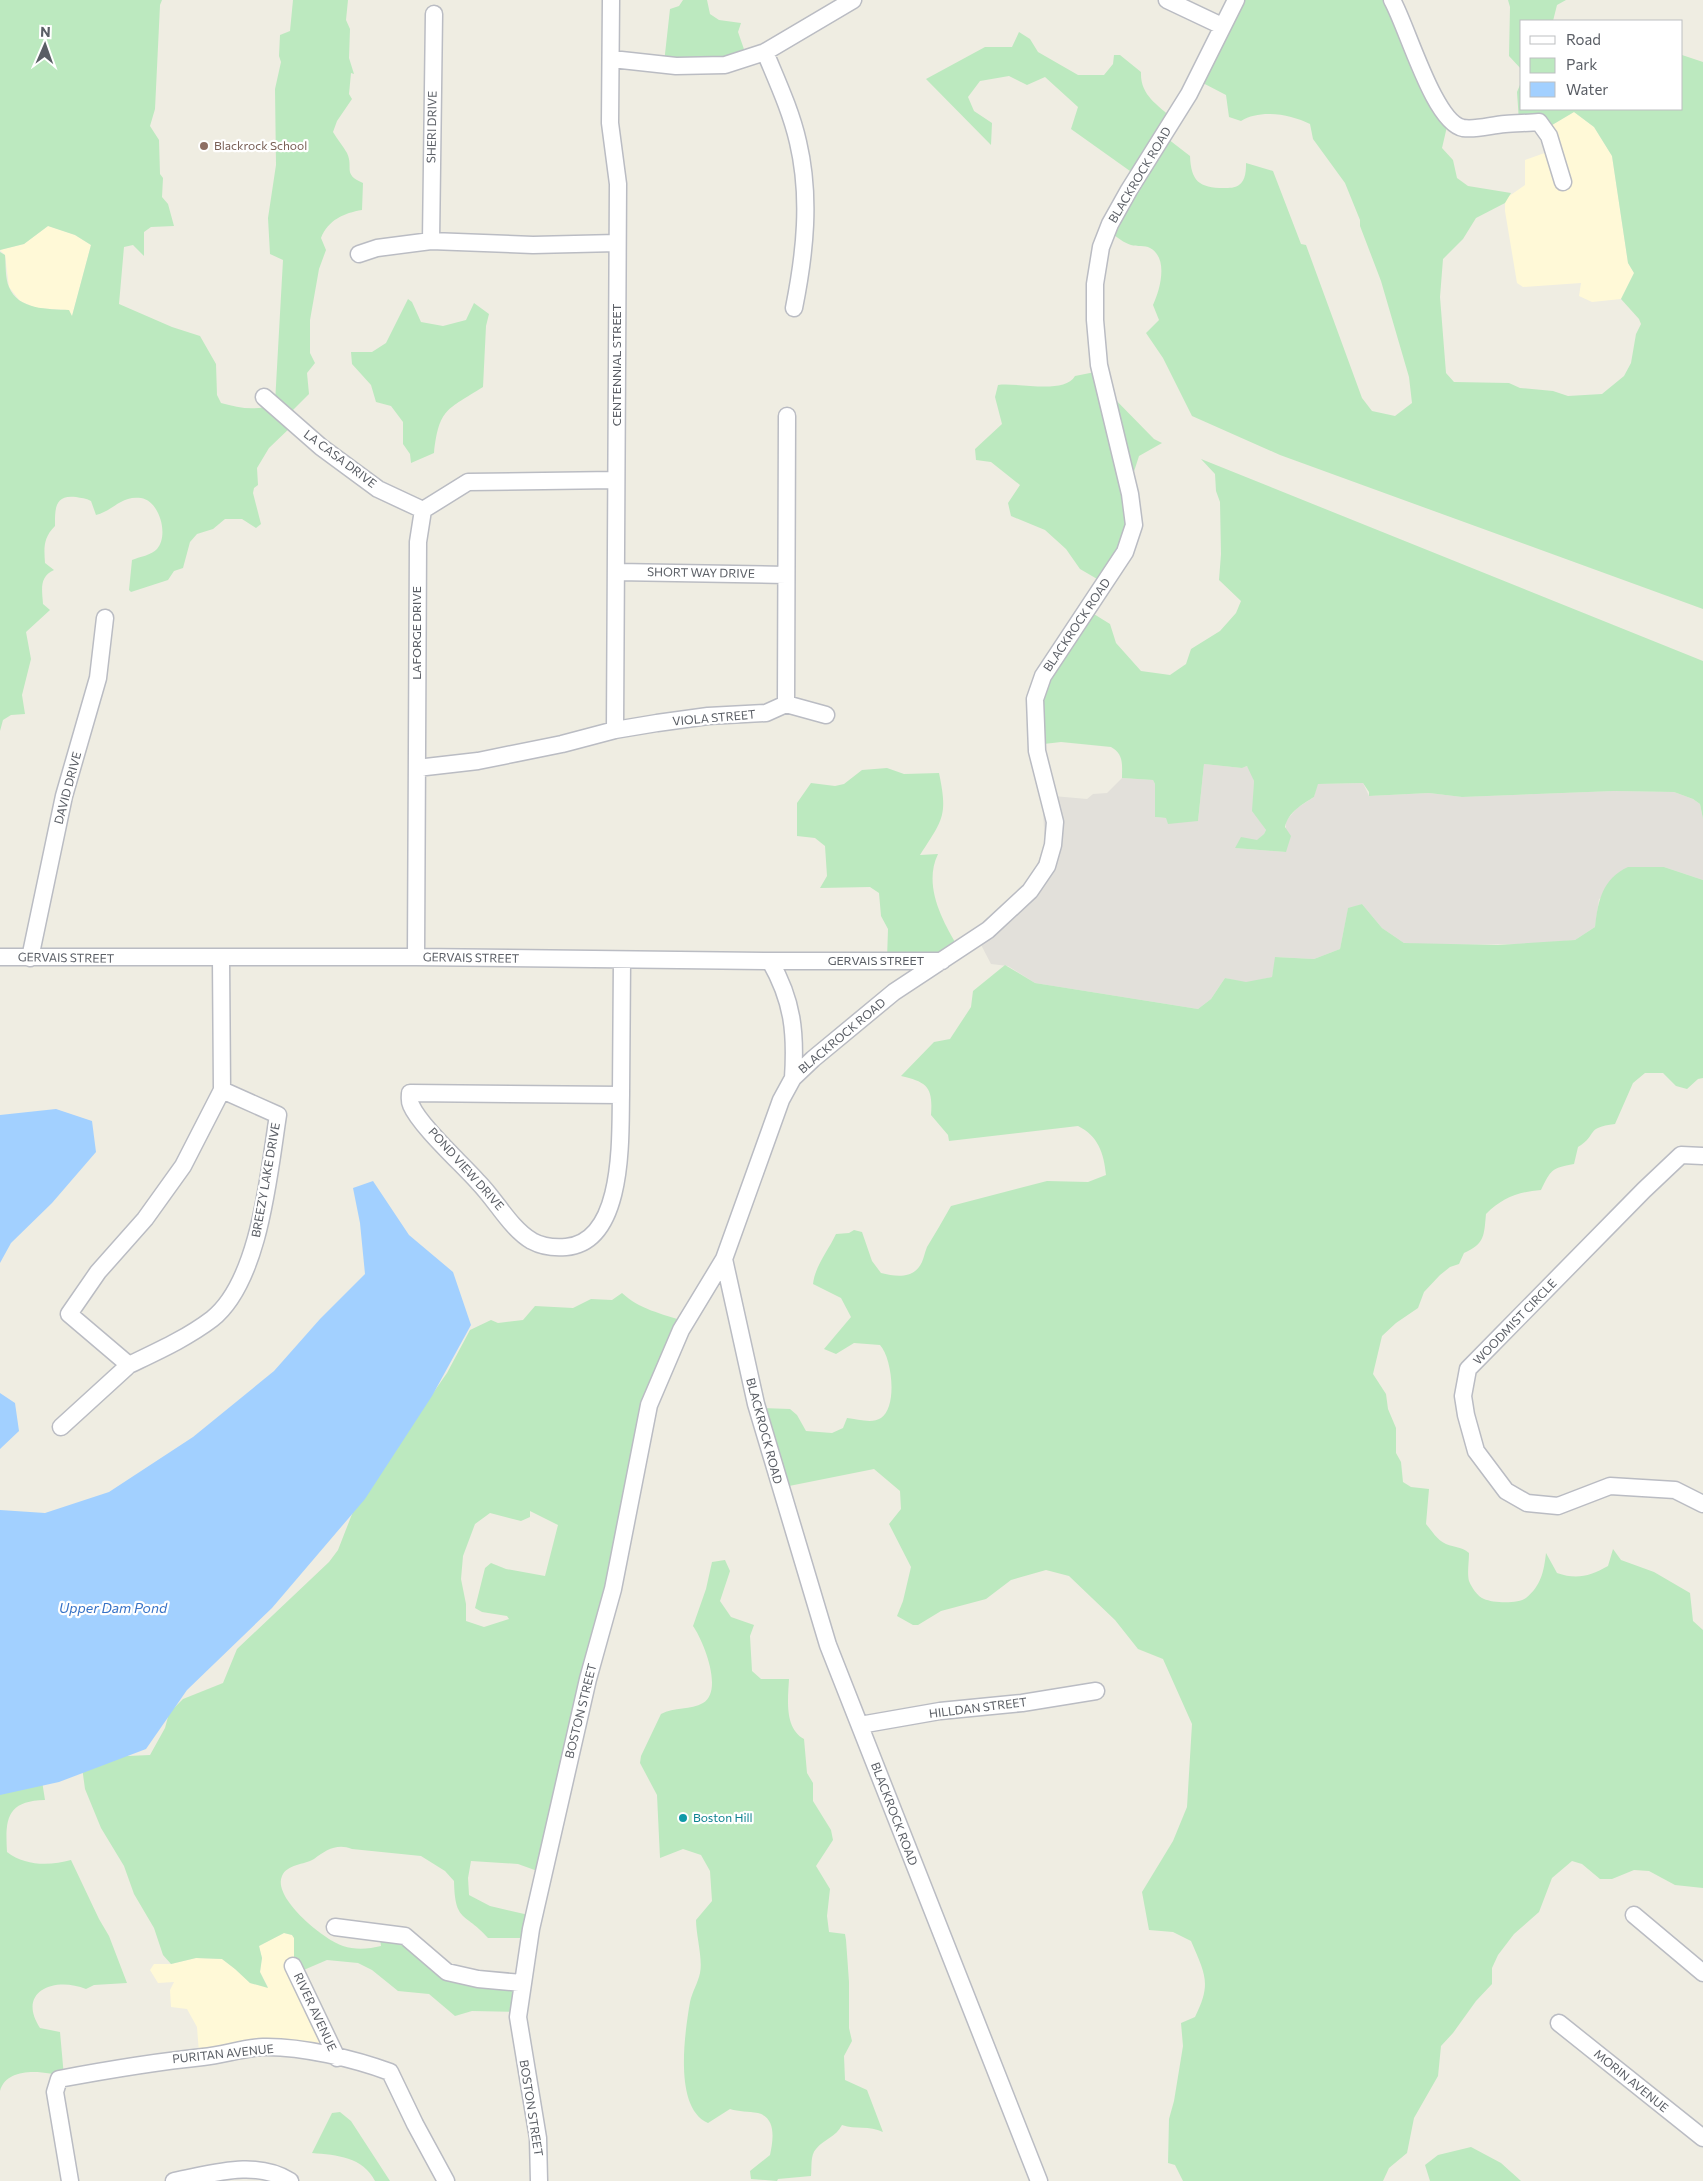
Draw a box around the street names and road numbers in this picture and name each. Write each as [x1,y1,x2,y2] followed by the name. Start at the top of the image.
[423,91,439,163] street label: SHERI DRIVE
[1105,124,1173,225] street label: BLACKROCK ROAD
[609,303,623,426] street label: CENTENNIAL STREET
[302,426,380,490] street label: LA CASA DRIVE
[647,564,755,580] street label: SHORT WAY DRIVE
[1040,575,1113,674] street label: BLACKROCK ROAD
[409,586,423,680] street label: LAFORGE DRIVE
[672,706,756,728] street label: VIOLA STREET
[51,750,83,825] street label: DAVID DRIVE
[18,949,115,965] street label: GERVAIS STREET
[423,949,520,965] street label: GERVAIS STREET
[828,953,925,967] street label: GERVAIS STREET
[795,995,888,1076] street label: BLACKROCK ROAD
[248,1121,282,1238] street label: BREEZY LAKE DRIVE
[426,1124,508,1213] street label: POND VIEW DRIVE
[1470,1276,1559,1367] street label: WOODMIST CIRCLE
[744,1376,786,1486] street label: BLACKROCK ROAD
[561,1661,599,1760] street label: BOSTON STREET
[928,1694,1028,1720] street label: HILLDAN STREET
[869,1760,921,1867] street label: BLACKROCK ROAD
[292,1970,340,2053] street label: RIVER AVENUE
[172,2041,274,2065] street label: PURITAN AVENUE
[1592,2046,1672,2114] street label: MORIN AVENUE
[517,2059,547,2157] street label: BOSTON STREET

